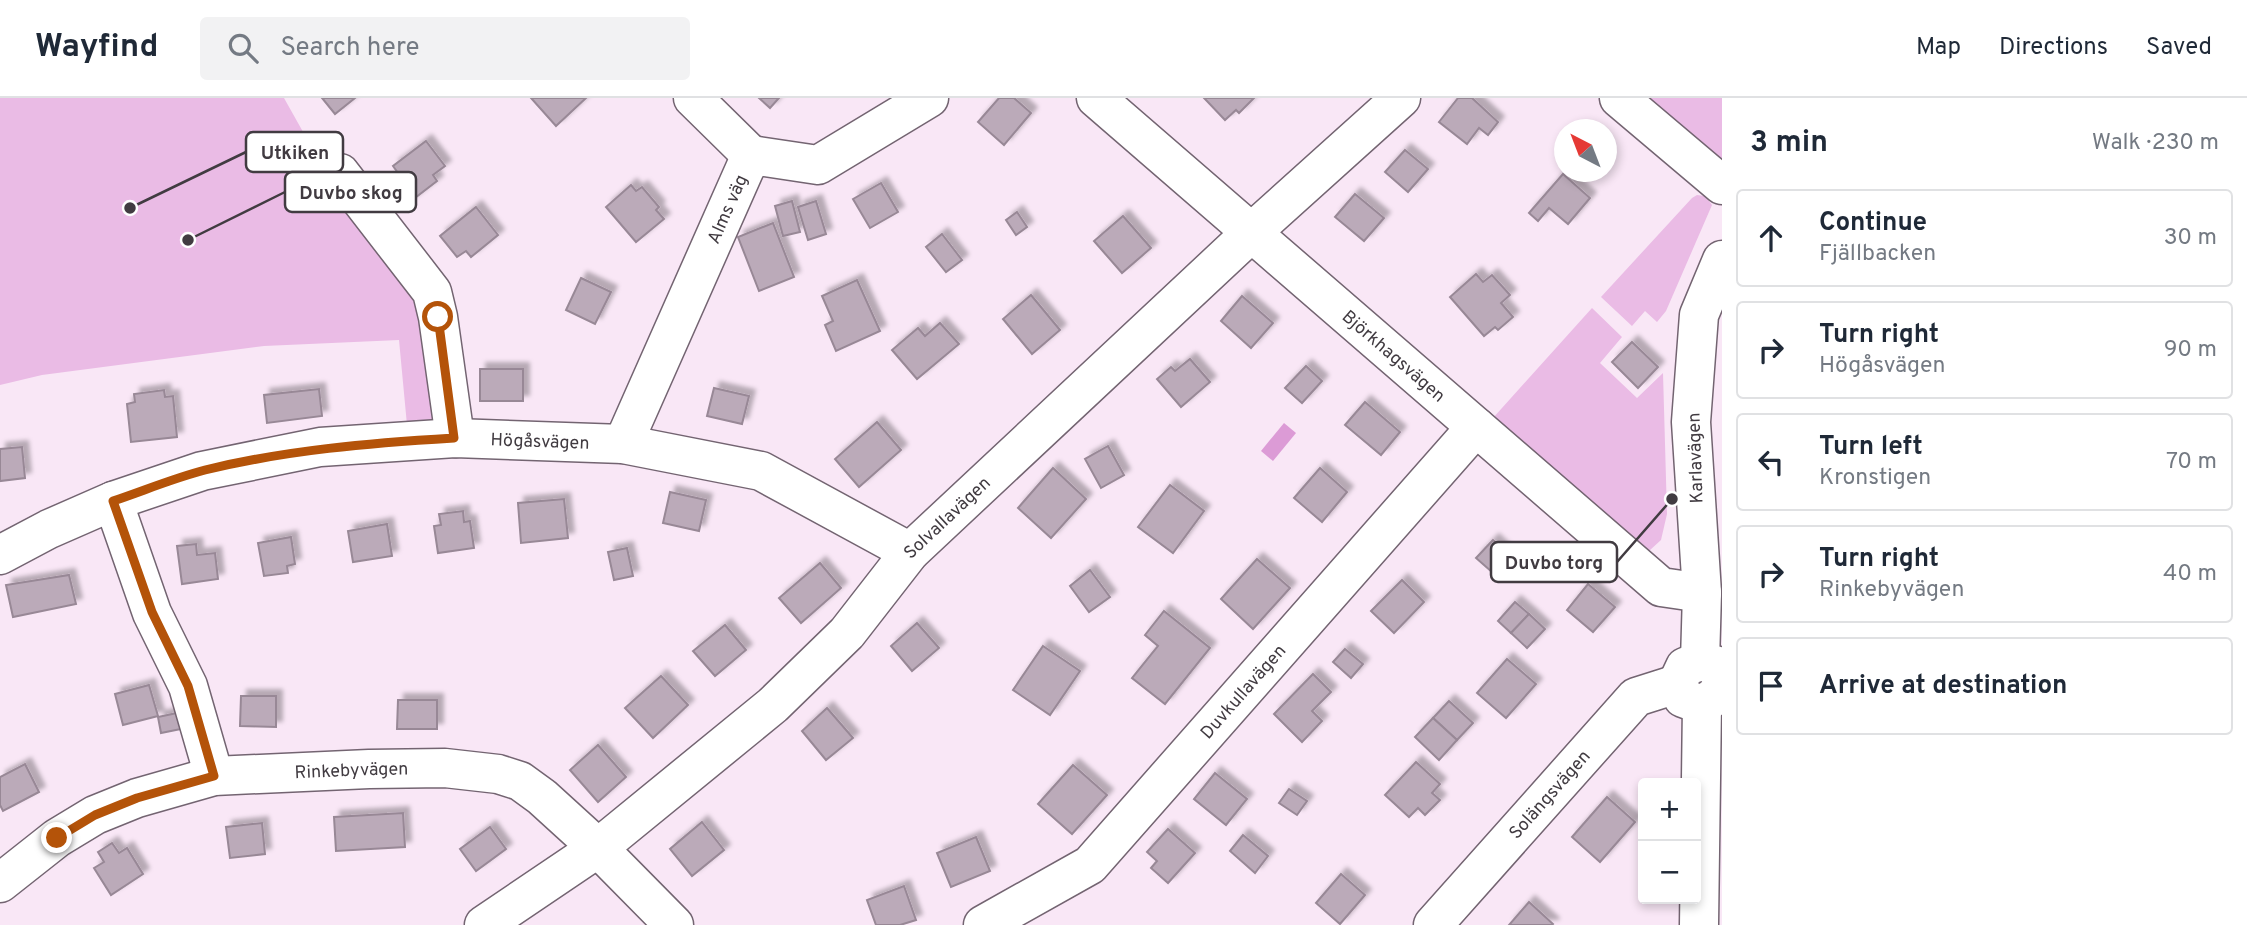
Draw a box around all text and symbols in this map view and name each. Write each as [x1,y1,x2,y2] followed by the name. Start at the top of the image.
[200,17,690,80] search box
[35,27,158,69] text: Wayfind
[224,29,262,67] icon: search
[280,32,419,65] text: Search here
[1916,33,1961,63] text: Map
[1999,33,2108,63] text: Directions
[2146,33,2212,63] text: Saved
[1554,119,1617,182] north arrow
[1750,125,1828,162] text: 3 min
[2092,129,2219,158] text: Walk · 230 m
[246,132,343,172] callout: Utkiken
[261,142,329,166] text: Utkiken
[703,171,754,248] street label: Alms väg
[285,172,416,212] callout: Duvbo skog
[299,182,403,206] text: Duvbo skog
[1819,207,1927,240] text: Continue
[1752,219,1790,257] icon: ahead
[2164,224,2217,253] text: 30 m
[1819,240,1936,269] text: Fjällbacken
[422,301,453,332] route start
[1336,306,1450,408] street label: Björkhagsvägen
[1819,319,1939,352] text: Turn right
[1752,331,1790,369] icon: right
[2164,336,2217,365] text: 90 m
[1819,352,1946,381] text: Högåsvägen
[1683,412,1710,504] street label: Karlavägen
[490,429,590,456] street label: Högåsvägen
[1819,431,1923,464] text: Turn left
[1752,443,1790,481] icon: left
[2166,448,2217,477] text: 70 m
[1819,464,1931,493] text: Kronstigen
[900,472,996,565] street label: Solvallavägen
[1491,542,1617,582] callout: Duvbo torg
[1819,543,1939,576] text: Turn right
[1505,552,1603,576] text: Duvbo torg
[1752,555,1790,593] icon: right
[2163,560,2217,589] text: 40 m
[1819,576,1964,605] text: Rinkebyvägen
[1196,640,1292,745] street label: Duvkullavägen
[1752,667,1790,705] icon: arrive
[1819,670,2067,703] text: Arrive at destination
[1505,746,1596,845] street label: Solängsvägen
[294,758,409,785] street label: Rinkebyvägen
[1638,778,1701,904] map controls
[1638,778,1701,841] button: +
[41,822,72,853] route end
[1638,841,1701,904] button: −

